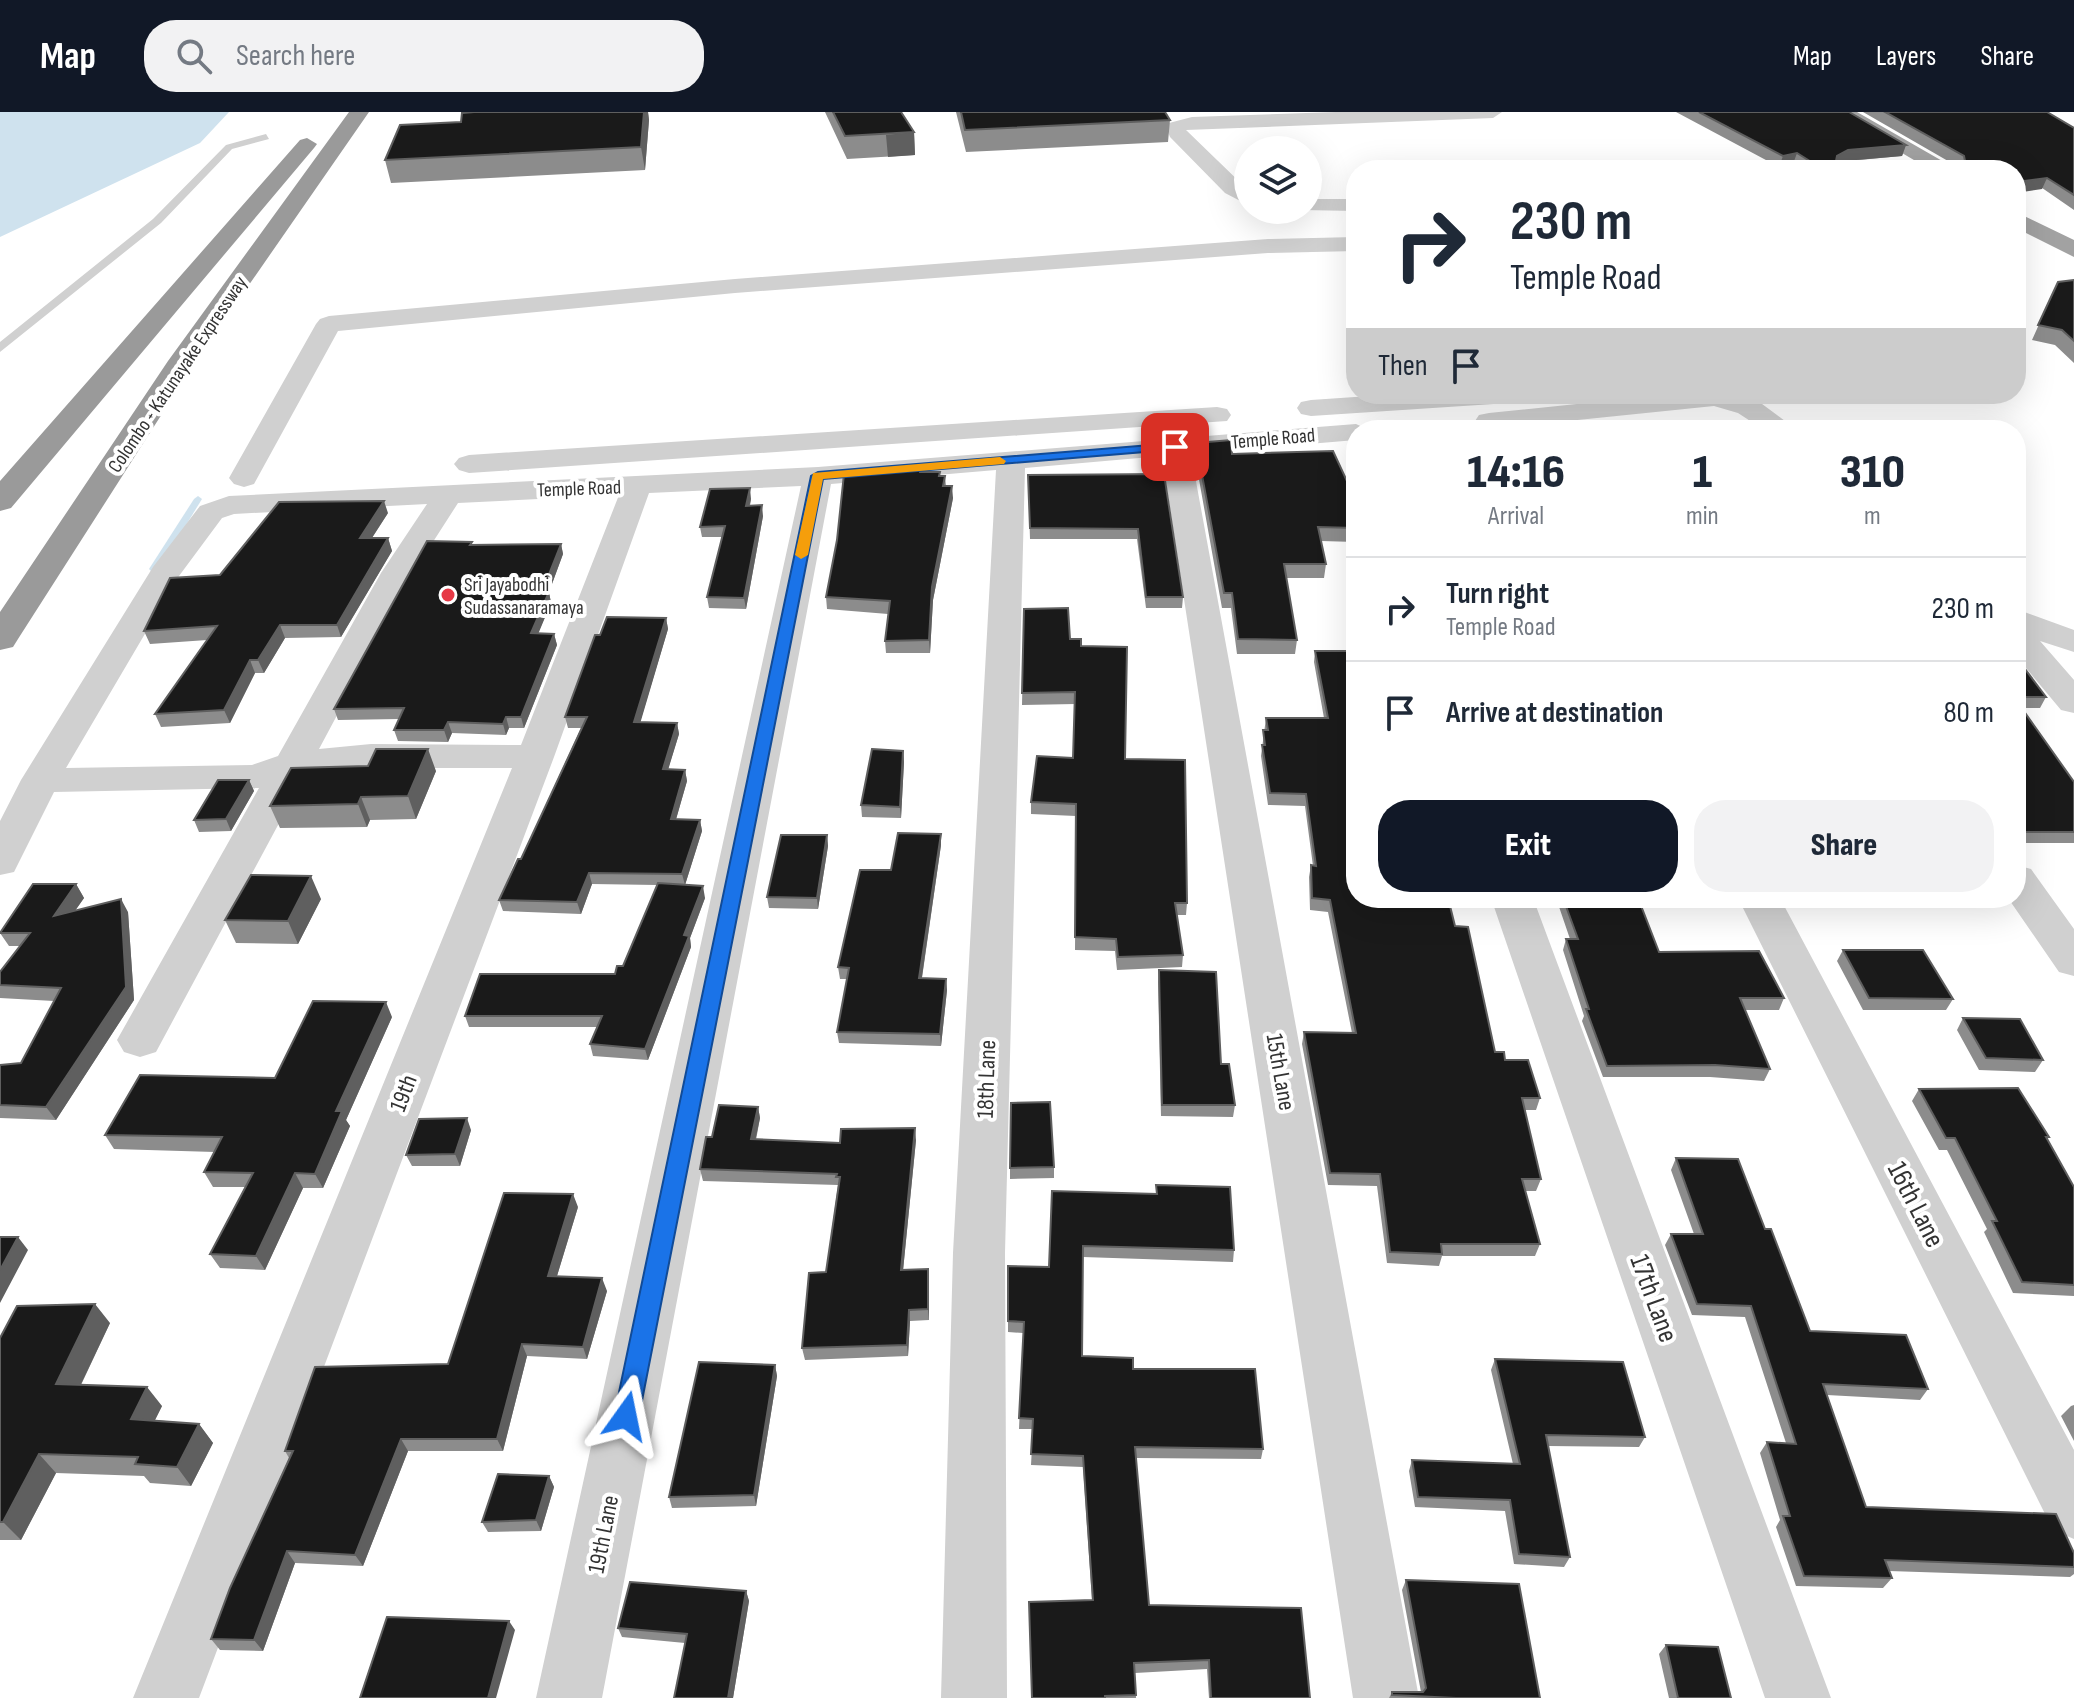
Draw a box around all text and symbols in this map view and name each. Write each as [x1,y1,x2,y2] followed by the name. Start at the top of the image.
[144,20,704,92] search box
[40,34,96,79] text: Map
[172,34,216,78] icon: search
[236,38,355,74] text: Search here
[1793,40,1832,73] text: Map
[1876,40,1936,73] text: Layers
[1980,40,2034,73] text: Share
[1234,136,1322,224] map controls
[1234,136,1322,224] button: layers
[1510,189,1632,256] text: 230 m
[1378,192,1482,296] icon: right
[1510,257,1662,300] text: Temple Road
[103,272,253,477] street label: Colombo - Katunayake Expressway
[1444,344,1488,388] icon: arrive
[1378,348,1428,384] text: Then
[1141,413,1209,481] pin
[1230,423,1316,455] street label: Temple Road
[1153,425,1197,469] icon: arrive
[1467,444,1565,501] text: 14:16
[1693,444,1712,501] text: 1
[1840,444,1905,501] text: 310
[537,476,622,502] street label: Temple Road
[1488,501,1544,532] text: Arrival
[1686,501,1719,532] text: min
[1864,501,1881,532] text: m
[464,573,584,620] place label: Sri Jayabodhi Sudassanaramaya
[1446,576,1549,612] text: Turn right
[439,586,457,604] marker: Sri Jayabodhi Sudassanaramaya
[1378,587,1422,631] icon: right
[1932,591,1994,627] text: 230 m
[1446,612,1556,643] text: Temple Road
[1378,691,1422,735] icon: arrive
[1446,695,1663,731] text: Arrive at destination
[1943,695,1994,731] text: 80 m
[1378,800,1678,892] button: Exit
[1694,800,1994,892] button: Share
[1260,1031,1302,1113] street label: 15th Lane
[971,1039,1002,1119] street label: 18th Lane
[383,1071,424,1116] street label: 19th
[1880,1156,1951,1253] street label: 16th Lane
[1623,1250,1685,1347] street label: 17th Lane
[584,1374,668,1458] position arrow
[582,1493,625,1575] street label: 19th Lane

